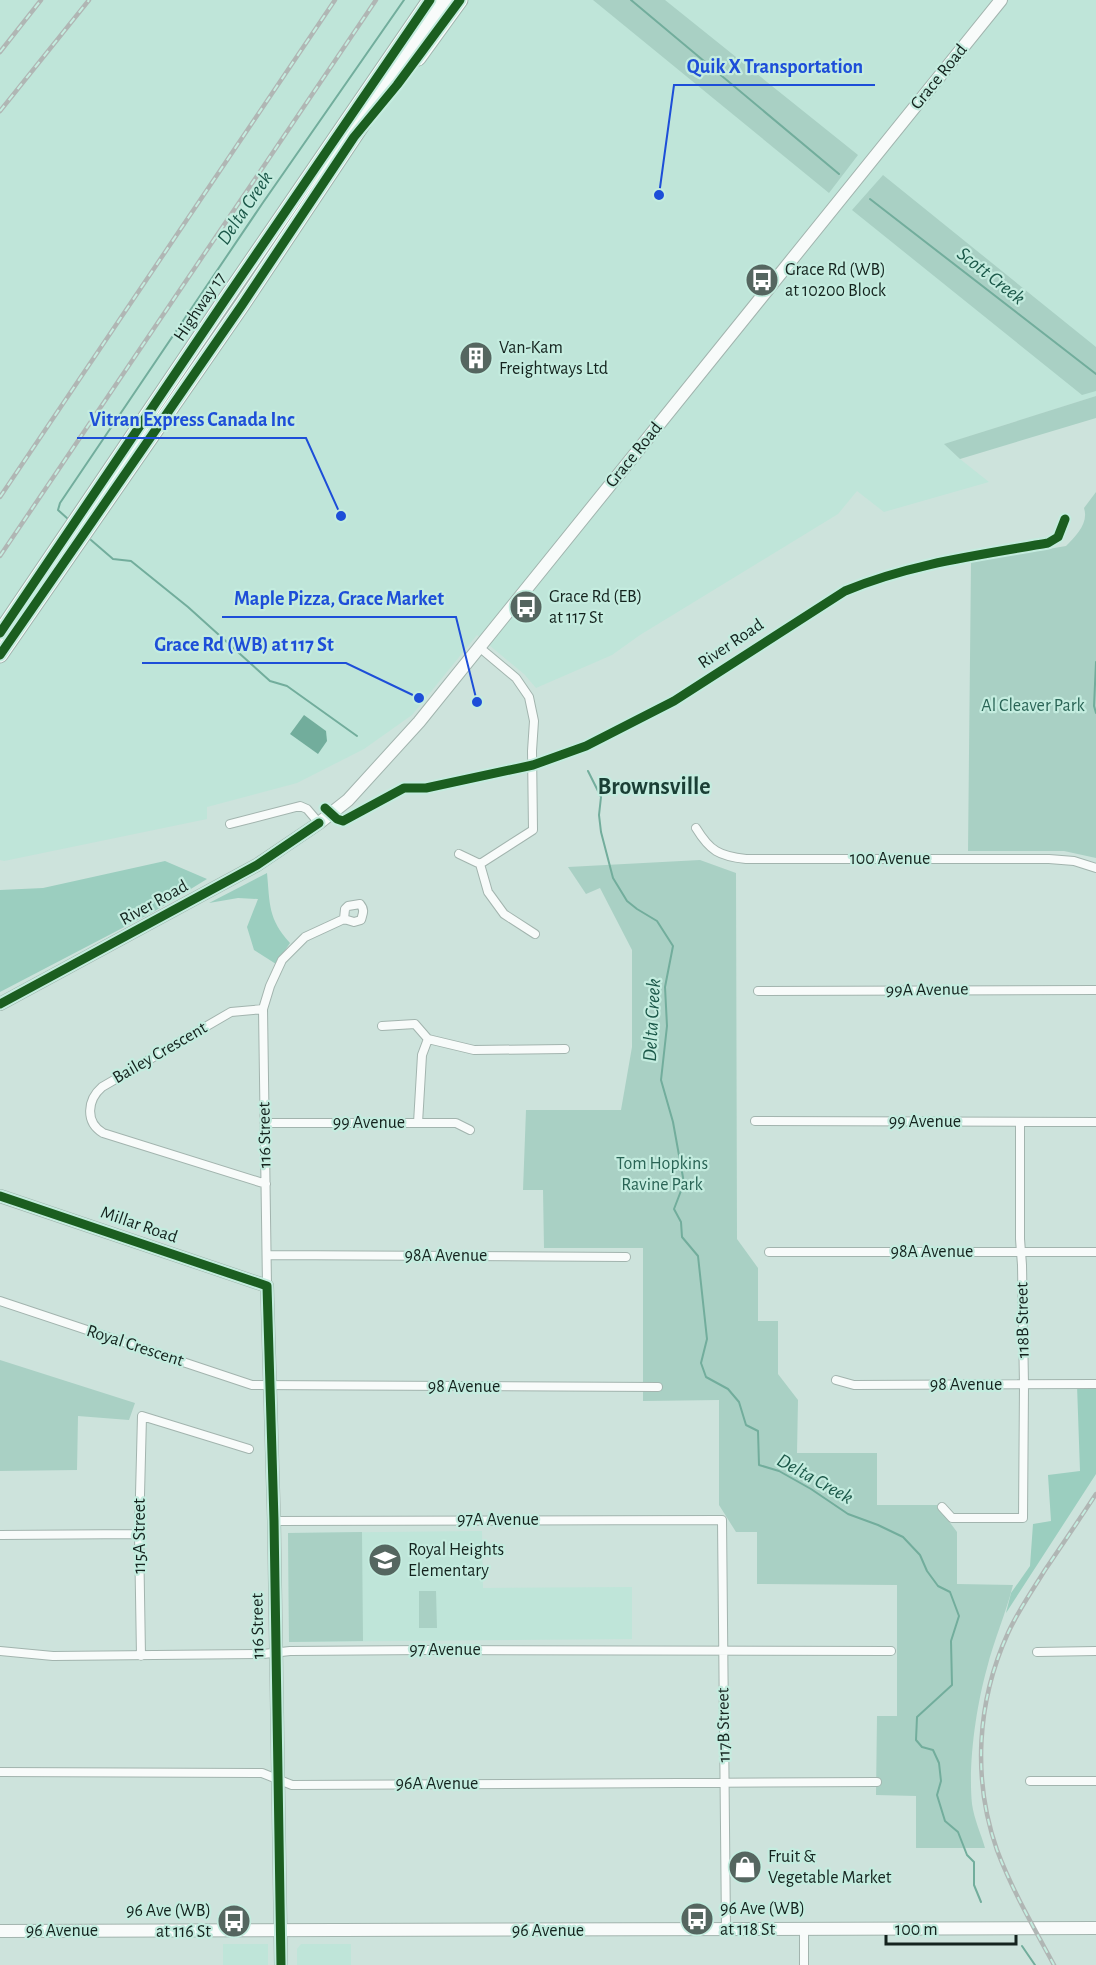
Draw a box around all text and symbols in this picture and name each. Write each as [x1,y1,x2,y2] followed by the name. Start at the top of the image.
[907,41,971,113] street label: Grace Road
[674,47,875,85] callout: Quik X Transportation
[687,57,863,78] text: Quik X Transportation
[213,168,277,248] water label: Delta Creek
[953,243,1029,309] water label: Scott Creek
[785,261,887,300] place label: Grace Rd (WB) at 10200 Block
[744,262,780,298] bus stop icon: Grace Rd (WB) at 10200 Block
[171,269,229,345] street label: Highway 17
[499,339,608,378] place label: Van-Kam Freightways Ltd
[458,340,494,376] building icon: Van-Kam Freightways Ltd
[77,400,306,438] callout: Vitran Express Canada Inc
[89,410,295,430] text: Vitran Express Canada Inc
[602,419,666,491] street label: Grace Road
[222,579,456,617] callout: Maple Pizza, Grace Market
[549,588,642,627] place label: Grace Rd (EB) at 117 St
[234,589,444,609] text: Maple Pizza, Grace Market
[508,589,544,625] bus stop icon: Grace Rd (EB) at 117 St
[695,616,767,672] street label: River Road
[142,625,346,663] callout: Grace Rd (WB) at 117 St
[154,635,334,655] text: Grace Rd (WB) at 117 St
[981,697,1086,715] park label: Al Cleaver Park
[597,775,711,799] district label: Brownsville
[850,850,930,868] street label: 100 Avenue
[117,877,191,929] street label: River Road
[640,978,664,1062] water label: Delta Creek
[885,980,969,1000] street label: 99A Avenue
[110,1019,211,1087] street label: Bailey Crescent
[255,1101,275,1168] street label: 116 Street
[889,1113,961,1131] street label: 99 Avenue
[333,1114,405,1132] street label: 99 Avenue
[616,1155,708,1194] park label: Tom Hopkins Ravine Park
[98,1203,180,1247] street label: Millar Road
[891,1243,973,1261] street label: 98A Avenue
[405,1247,487,1265] street label: 98A Avenue
[1013,1282,1033,1358] street label: 118B Street
[84,1322,186,1370] street label: Royal Crescent
[930,1376,1002,1394] street label: 98 Avenue
[428,1378,500,1396] street label: 98 Avenue
[774,1450,856,1508] water label: Delta Creek
[131,1498,149,1574] street label: 115A Street
[457,1511,539,1529] street label: 97A Avenue
[408,1541,504,1580] place label: Royal Heights Elementary
[367,1542,403,1578] school or university icon: Royal Heights Elementary
[248,1592,268,1659] street label: 116 Street
[409,1641,481,1659] street label: 97 Avenue
[714,1687,734,1763] street label: 117B Street
[396,1775,478,1793] street label: 96A Avenue
[768,1848,892,1887] place label: Fruit & Vegetable Market
[727,1849,763,1885] shop icon: Fruit & Vegetable Market
[720,1900,805,1939] place label: 96 Ave (WB) at 118 St
[679,1901,715,1937] bus stop icon: 96 Ave (WB) at 118 St
[126,1902,211,1941] place label: 96 Ave (WB) at 116 St
[216,1903,252,1939] bus stop icon: 96 Ave (WB) at 116 St
[886,1908,1016,1946] scale bar
[895,1921,938,1939] text: 100 m
[26,1922,98,1940] street label: 96 Avenue
[512,1922,584,1940] street label: 96 Avenue

